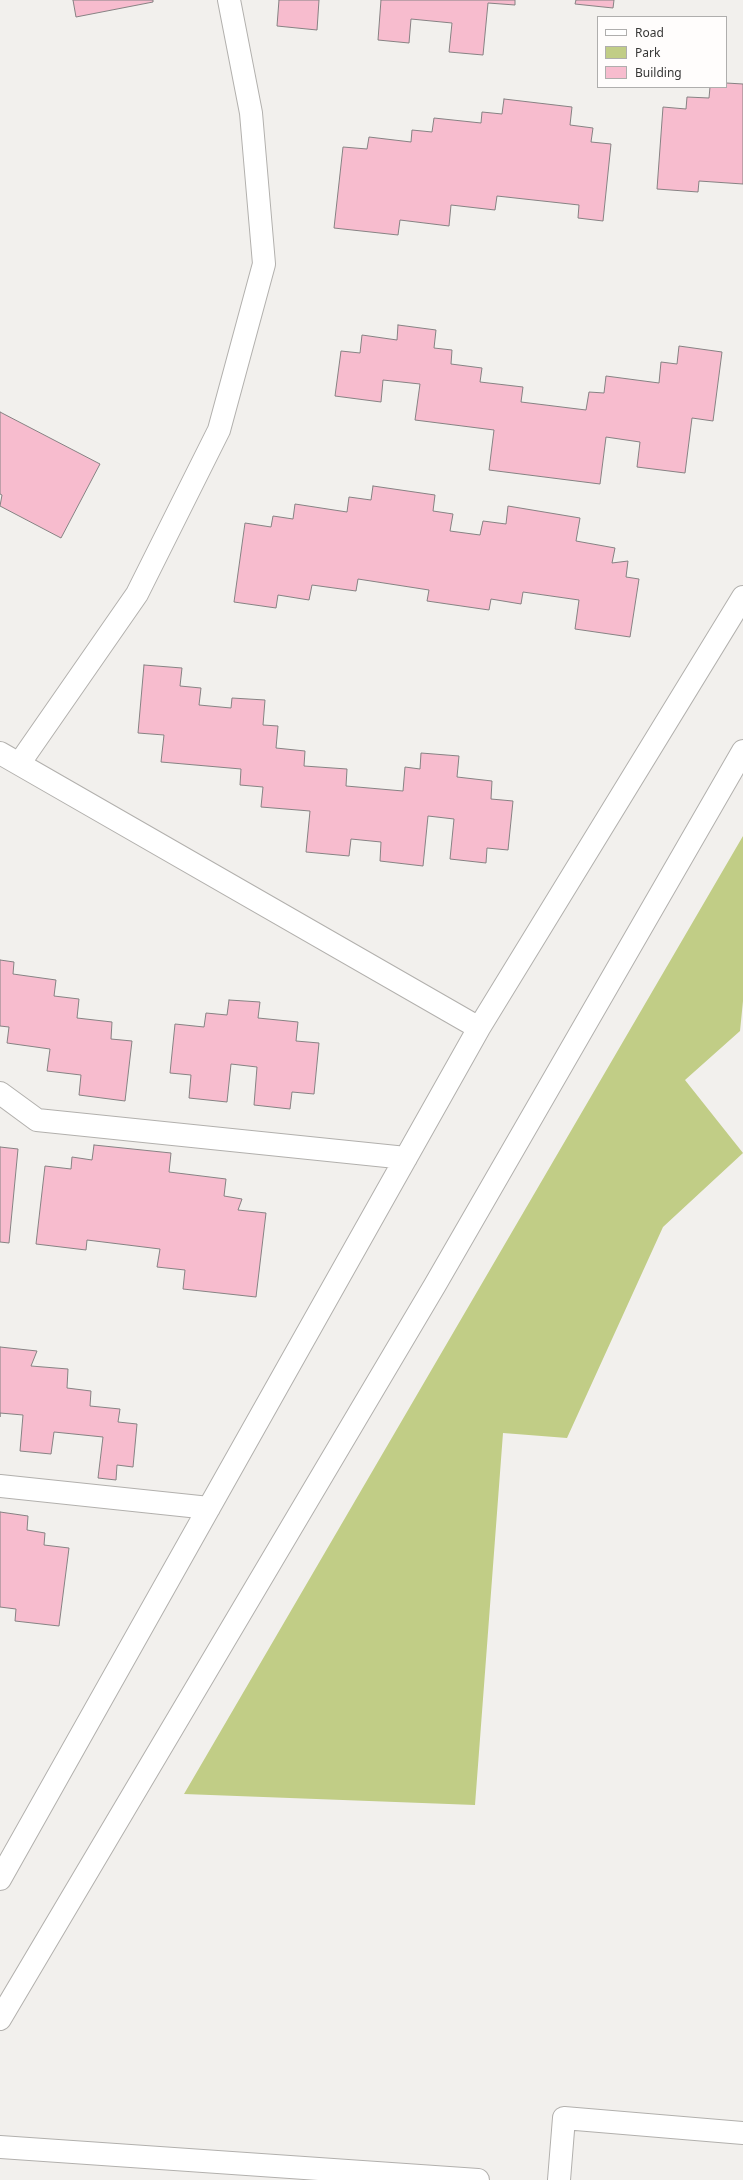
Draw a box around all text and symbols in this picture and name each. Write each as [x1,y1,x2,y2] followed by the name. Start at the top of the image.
[597,16,727,88] legend
[635,24,664,41] text: Road
[635,44,660,61] text: Park
[635,64,682,81] text: Building

